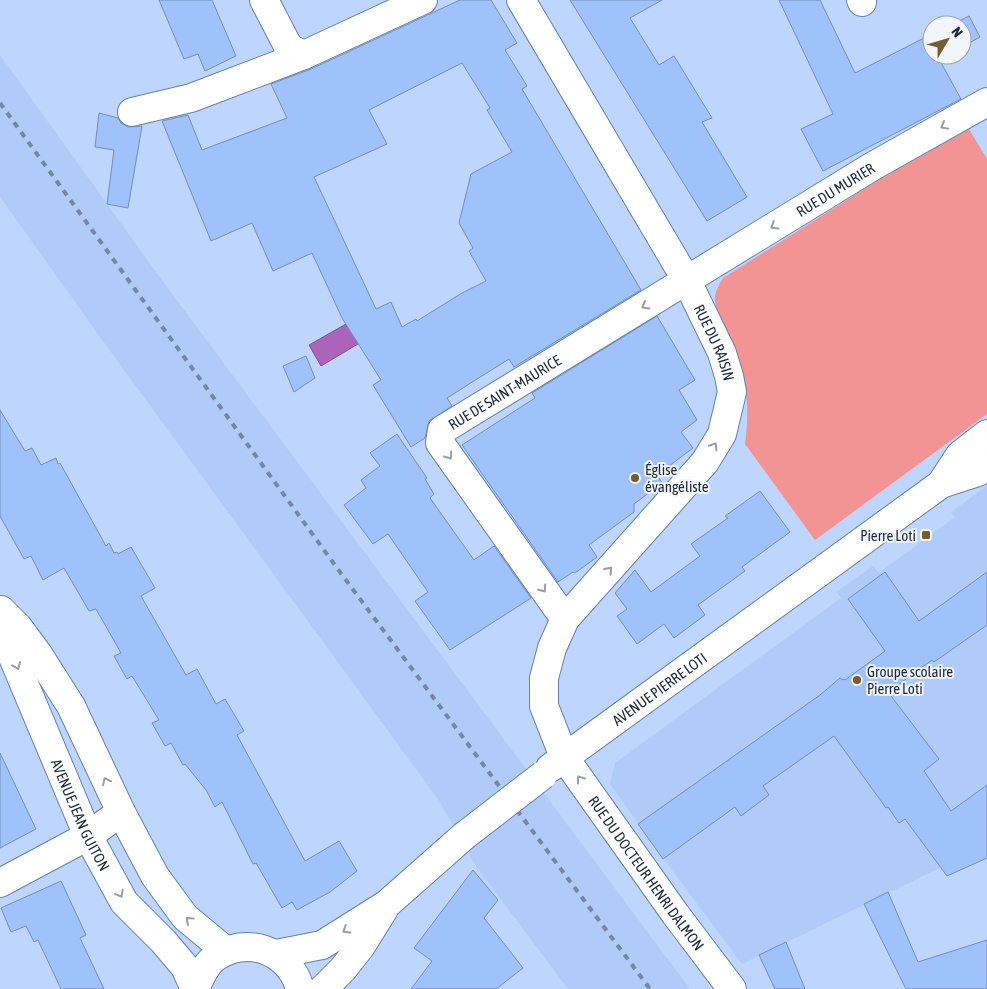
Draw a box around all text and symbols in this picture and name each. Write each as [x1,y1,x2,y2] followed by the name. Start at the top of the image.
[922,15,972,65] north arrow
[948,24,966,40] text: N
[941,120,950,130] one-way arrow
[793,159,878,220] street label: RUE DU MURIER
[771,220,780,230] one-way arrow
[641,300,650,310] one-way arrow
[691,301,738,382] street label: RUE DU RAISIN
[445,351,564,433] street label: RUE DE SAINT-MAURICE
[708,443,718,452] one-way arrow
[443,450,452,460] one-way arrow
[645,461,709,495] place label: Église évangéliste
[629,472,641,484] marker: Église évangéliste
[860,527,916,544] place label: Pierre Loti
[920,529,932,541] marker: Pierre Loti
[603,566,612,575] one-way arrow
[537,583,546,593] one-way arrow
[609,649,710,729] street label: AVENUE PIERRE LOTI
[11,661,21,670] one-way arrow
[867,663,953,697] place label: Groupe scolaire Pierre Loti
[851,674,863,686] marker: Groupe scolaire Pierre Loti
[48,756,114,874] street label: AVENUE JEAN GUITON
[577,775,586,785] one-way arrow
[102,777,112,786] one-way arrow
[586,792,708,953] street label: RUE DU DOCTEUR HENRI DALMON
[114,889,124,898] one-way arrow
[185,917,194,926] one-way arrow
[342,923,351,933] one-way arrow

